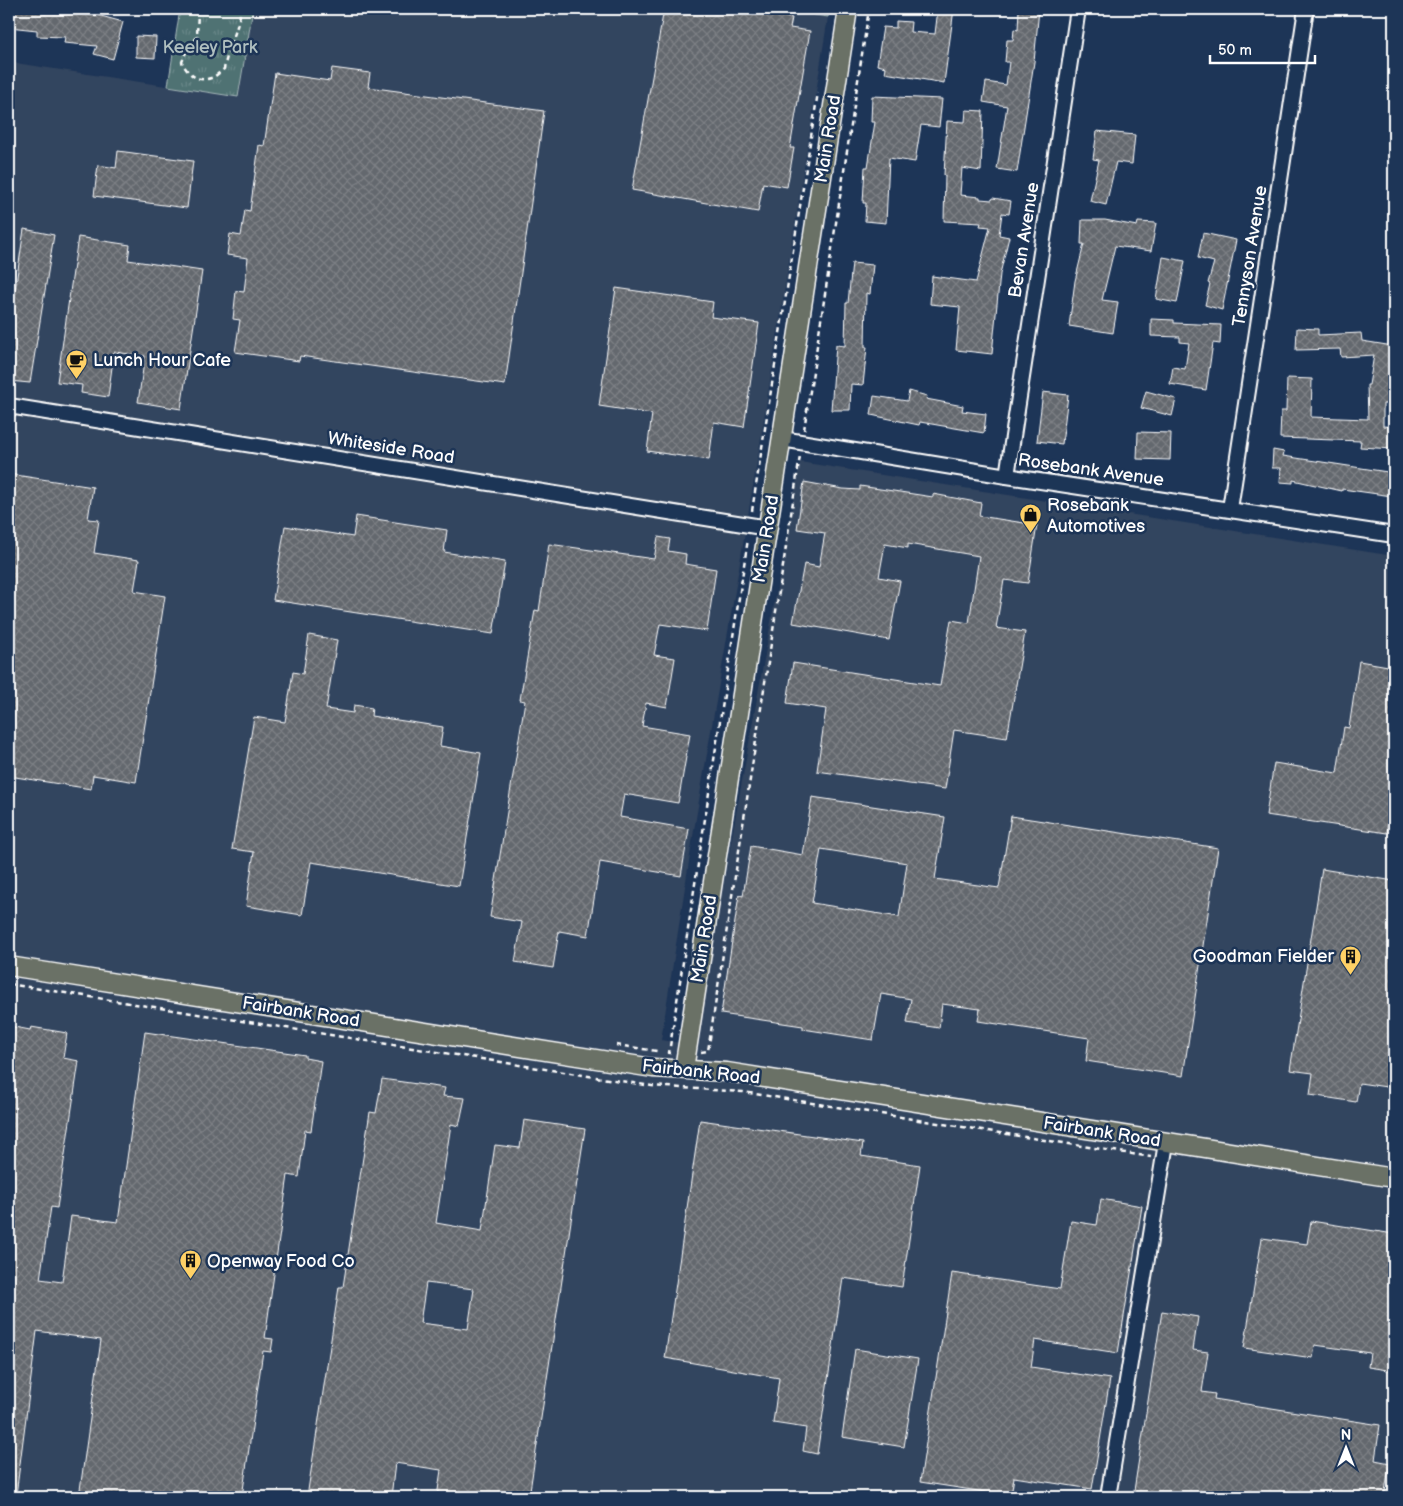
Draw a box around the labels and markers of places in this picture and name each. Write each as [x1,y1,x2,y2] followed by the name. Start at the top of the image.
[65,348,89,379] cafe icon: Lunch Hour Cafe
[93,350,231,371] place label: Lunch Hour Cafe
[1047,495,1145,537] place label: Rosebank Automotives
[1019,503,1043,534] shop icon: Rosebank Automotives
[1338,944,1362,975] building icon: Goodman Fielder
[1193,946,1334,967] place label: Goodman Fielder
[179,1249,203,1280] building icon: Openway Food Co
[207,1251,355,1272] place label: Openway Food Co

